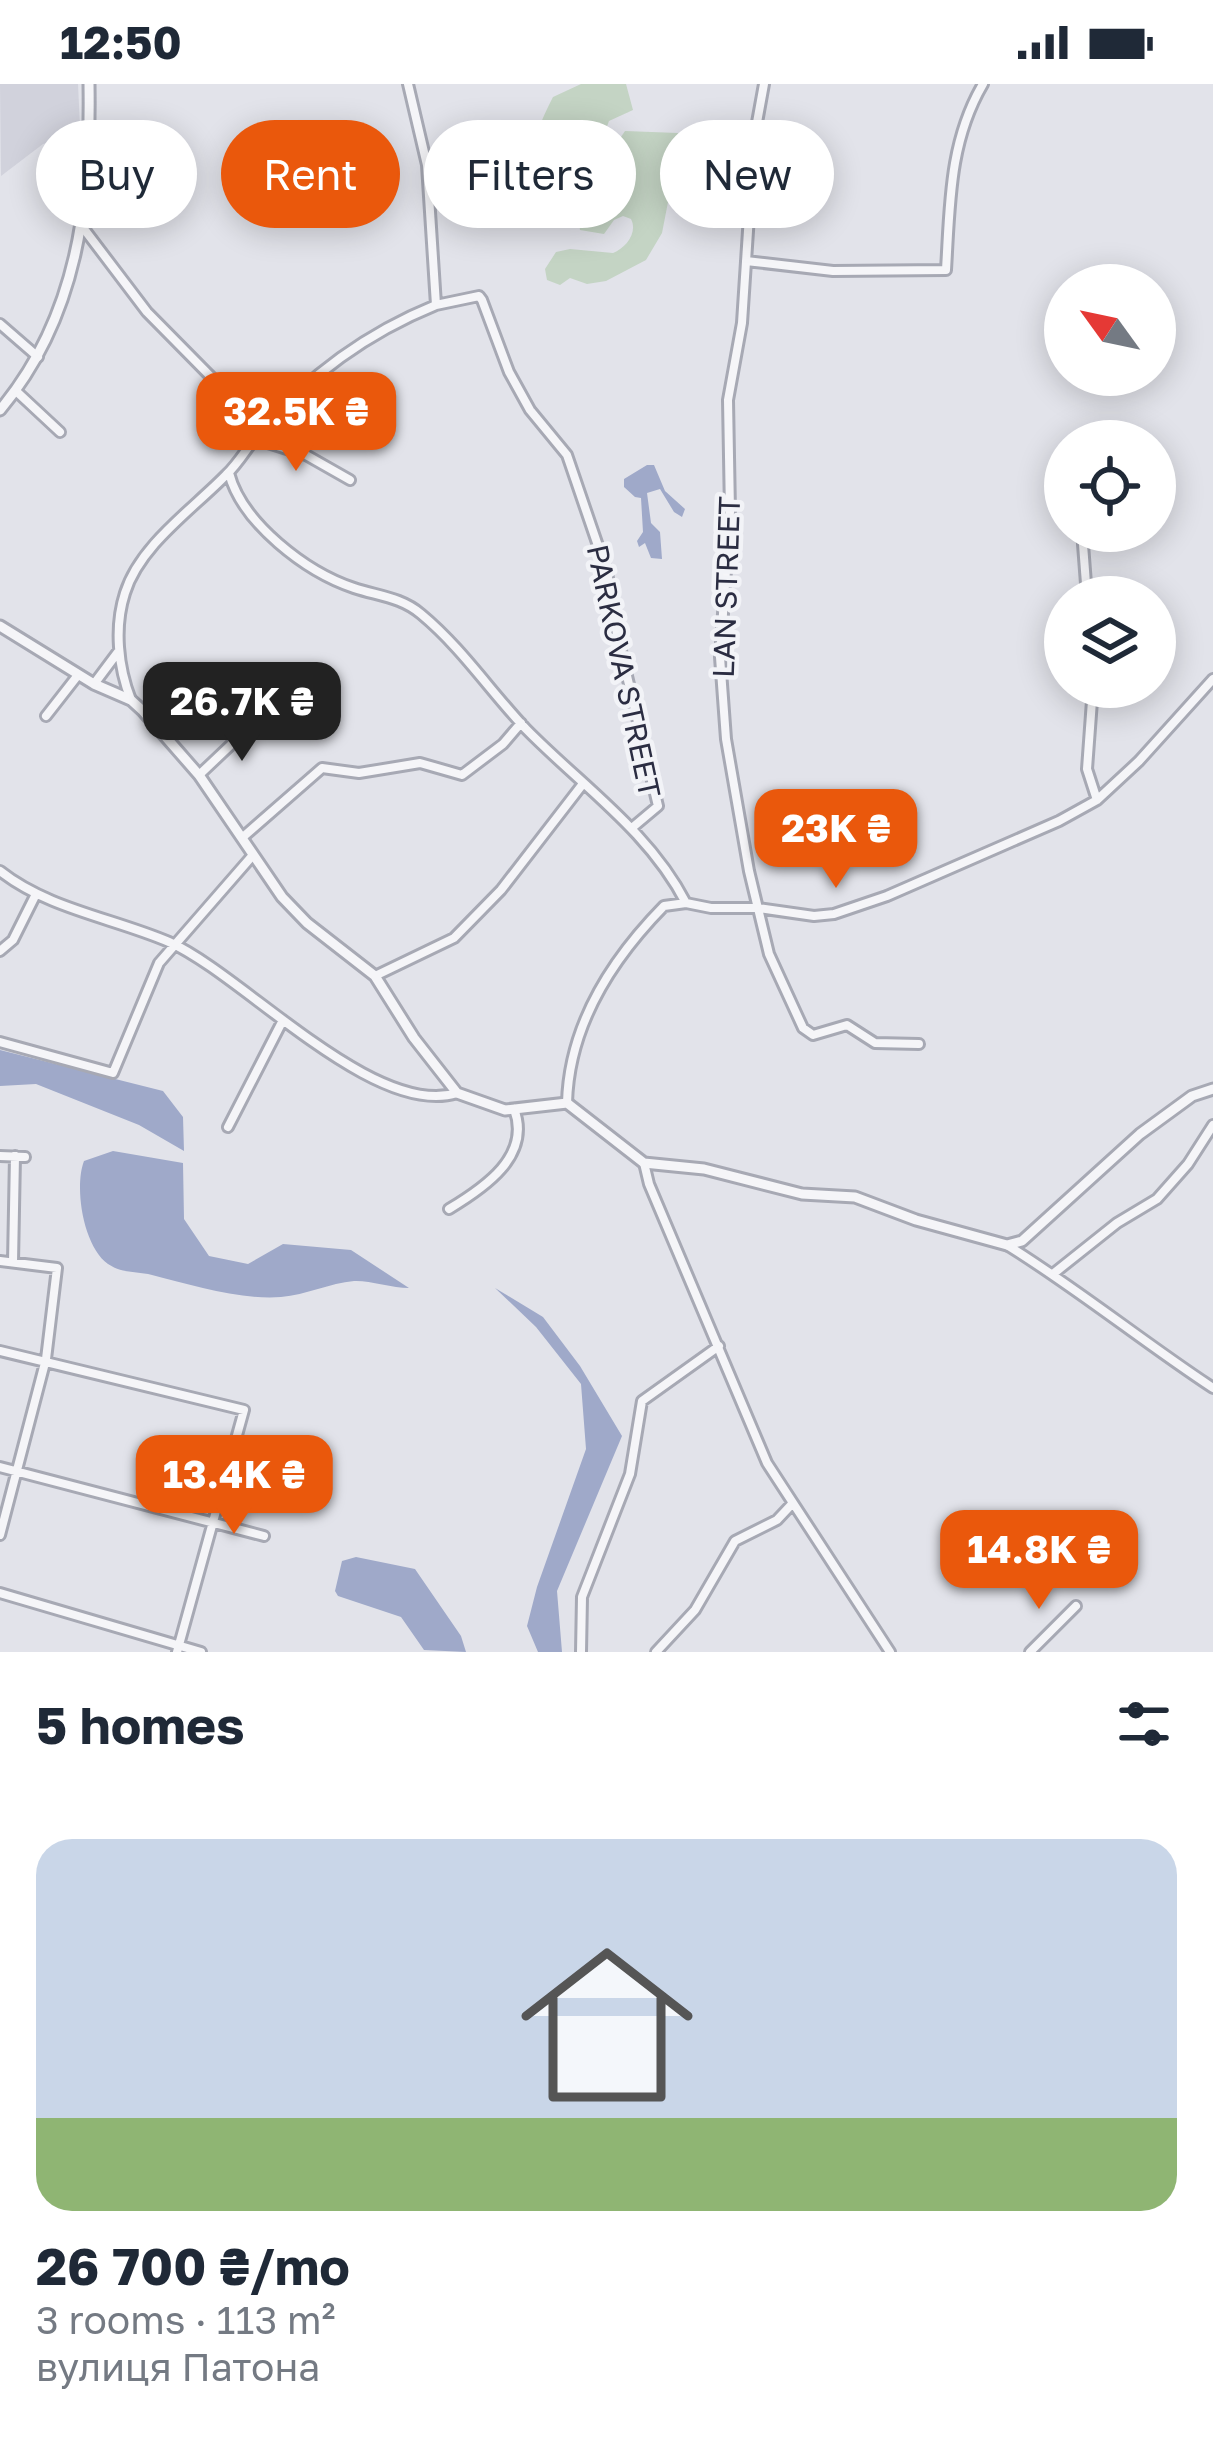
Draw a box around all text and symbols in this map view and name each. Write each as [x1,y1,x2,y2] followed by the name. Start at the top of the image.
[60,15,182,69] text: 12:50
[36,120,197,228] chip: Buy
[221,120,400,228] chip: Rent
[424,120,636,228] chip: Filters
[660,120,834,228] chip: New
[1044,264,1176,396] north arrow
[1044,264,1176,708] map controls
[185,372,407,474] pin: 32.5K ₴
[223,387,369,434] text: 32.5K ₴
[1044,420,1176,552] button: locate
[705,496,747,678] street label: LAN STREET
[580,541,668,801] street label: PARKOVA STREET
[1044,576,1176,708] button: layers
[131,662,353,764] pin: 26.7K ₴
[170,677,314,724] text: 26.7K ₴
[752,789,920,891] pin: 23K ₴
[781,804,891,851] text: 23K ₴
[123,1435,345,1537] pin: 13.4K ₴
[163,1450,305,1497] text: 13.4K ₴
[928,1510,1150,1612] pin: 14.8K ₴
[967,1525,1111,1572] text: 14.8K ₴
[1111,1691,1177,1757] icon: filters
[36,1694,245,1755] text: 5 homes
[499,1917,715,2133] icon: home
[36,2235,350,2296] text: 26 700 ₴/mo
[36,2296,336,2343] text: 3 rooms · 113 m²
[36,2343,320,2390] text: вулиця Патона

